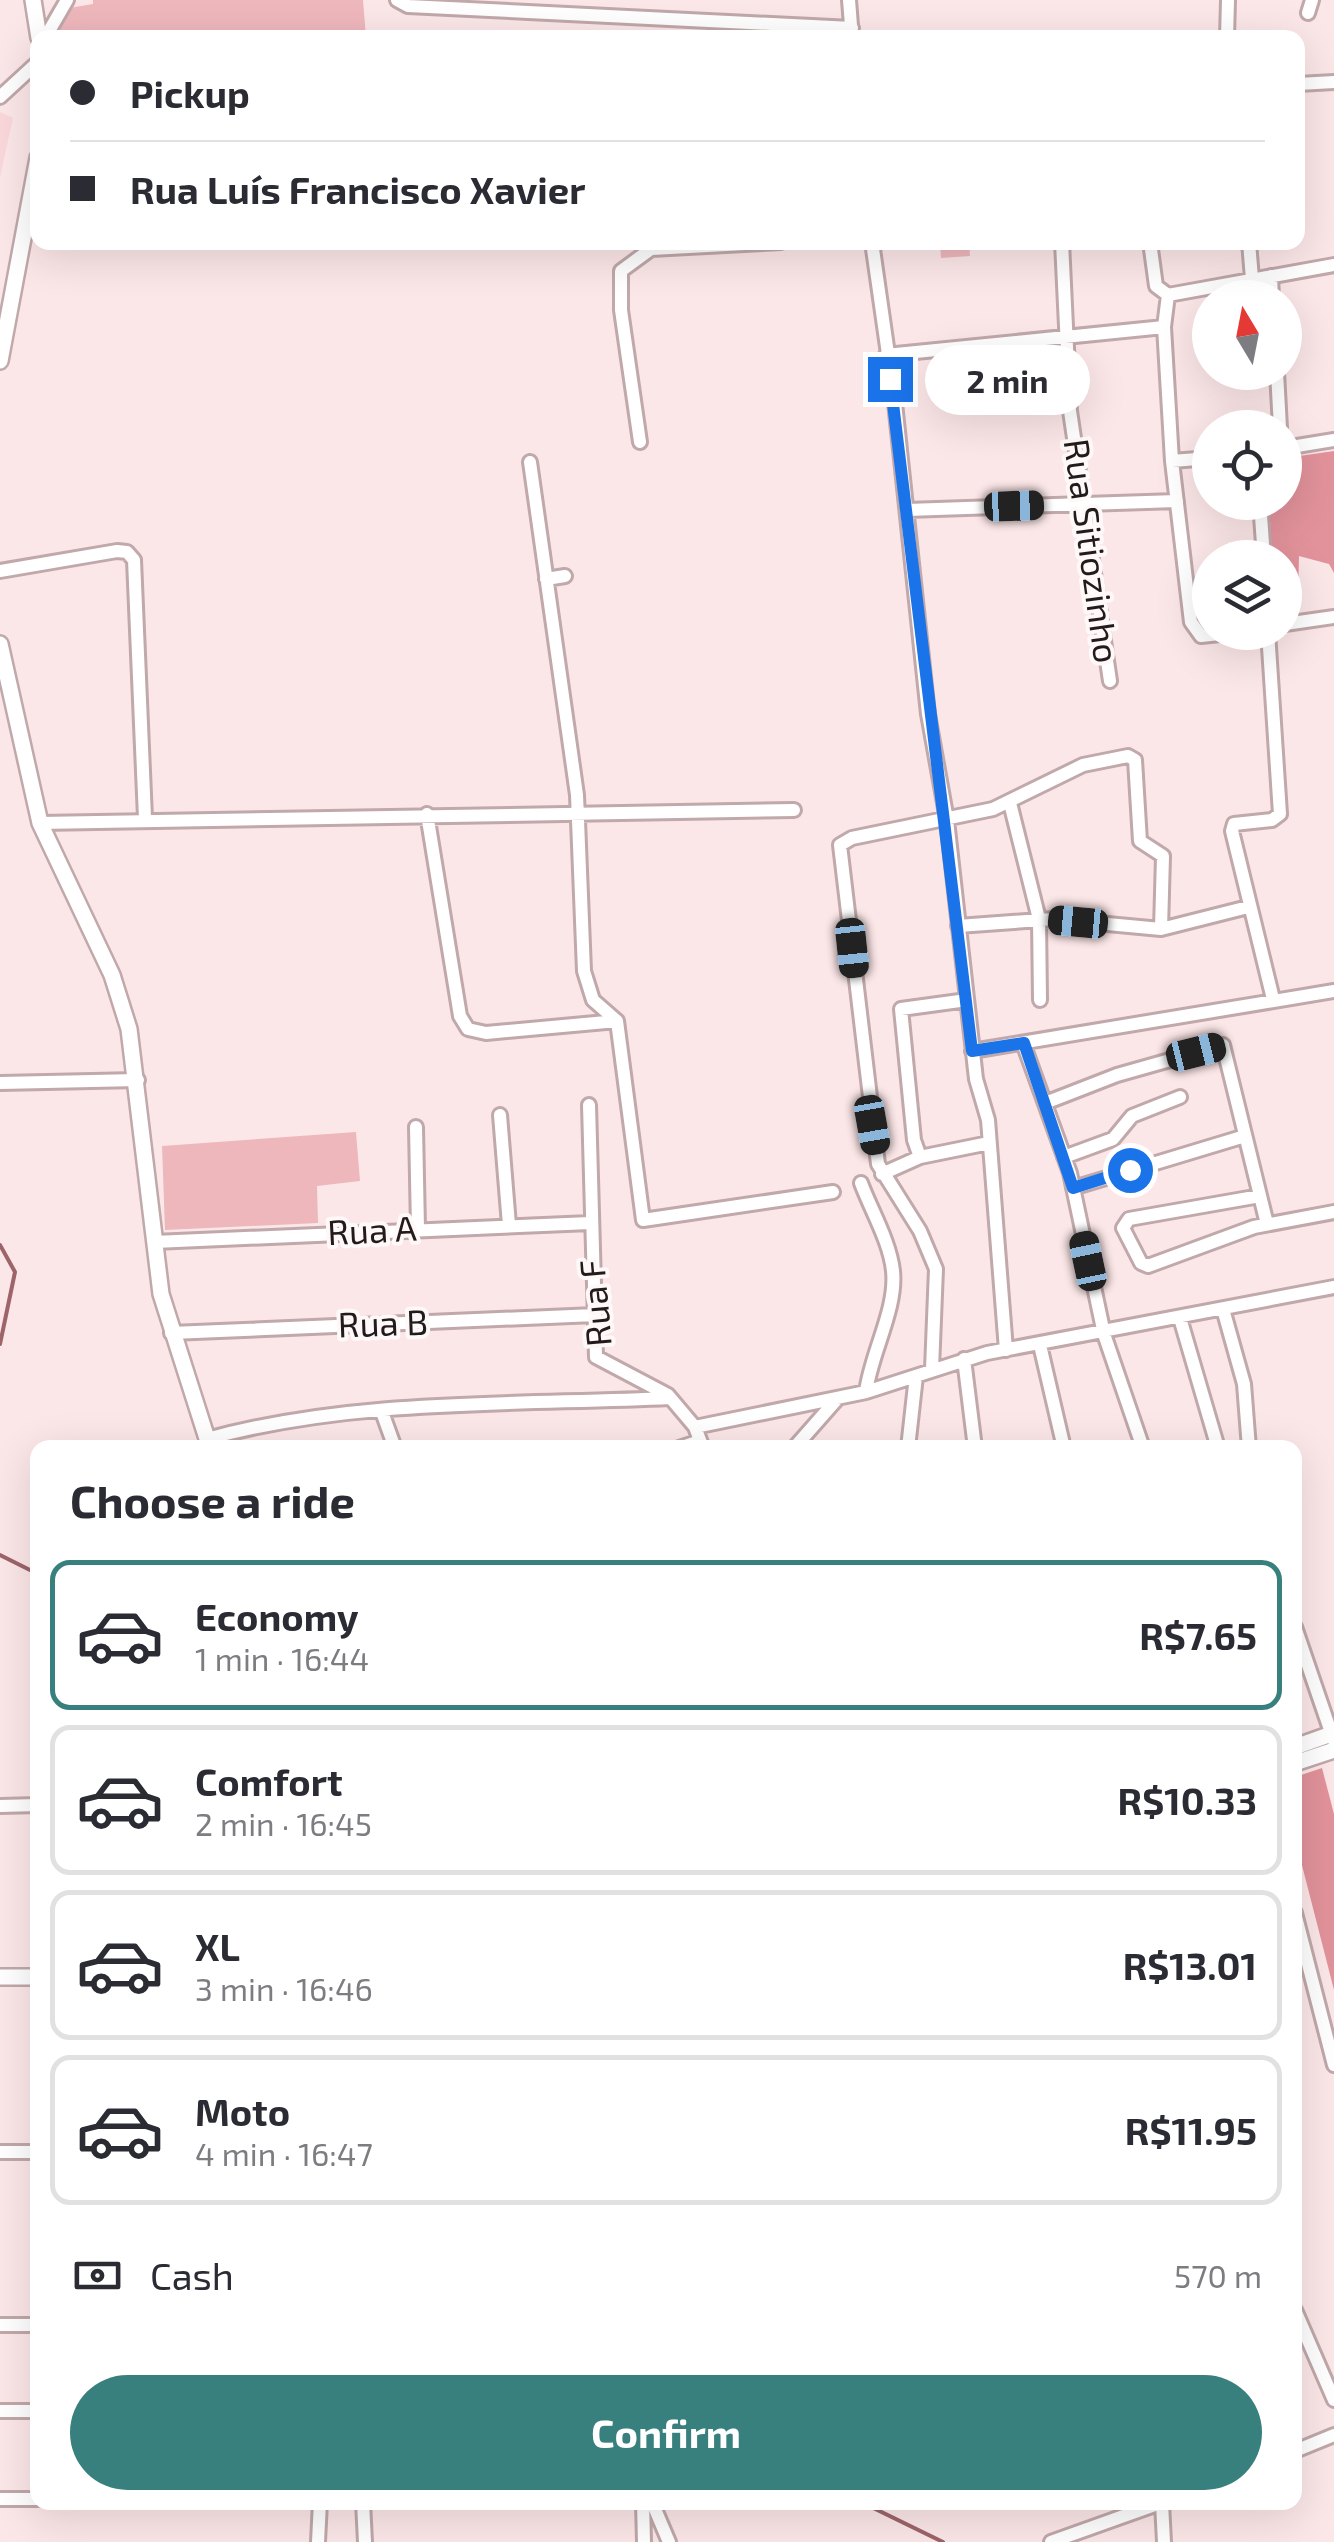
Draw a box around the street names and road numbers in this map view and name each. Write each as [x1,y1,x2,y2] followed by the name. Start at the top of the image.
[1056,436,1129,665] street label: Rua Sitiozinho
[326,1206,418,1252] street label: Rua A
[569,1258,619,1349] street label: Rua F
[337,1299,429,1345] street label: Rua B

